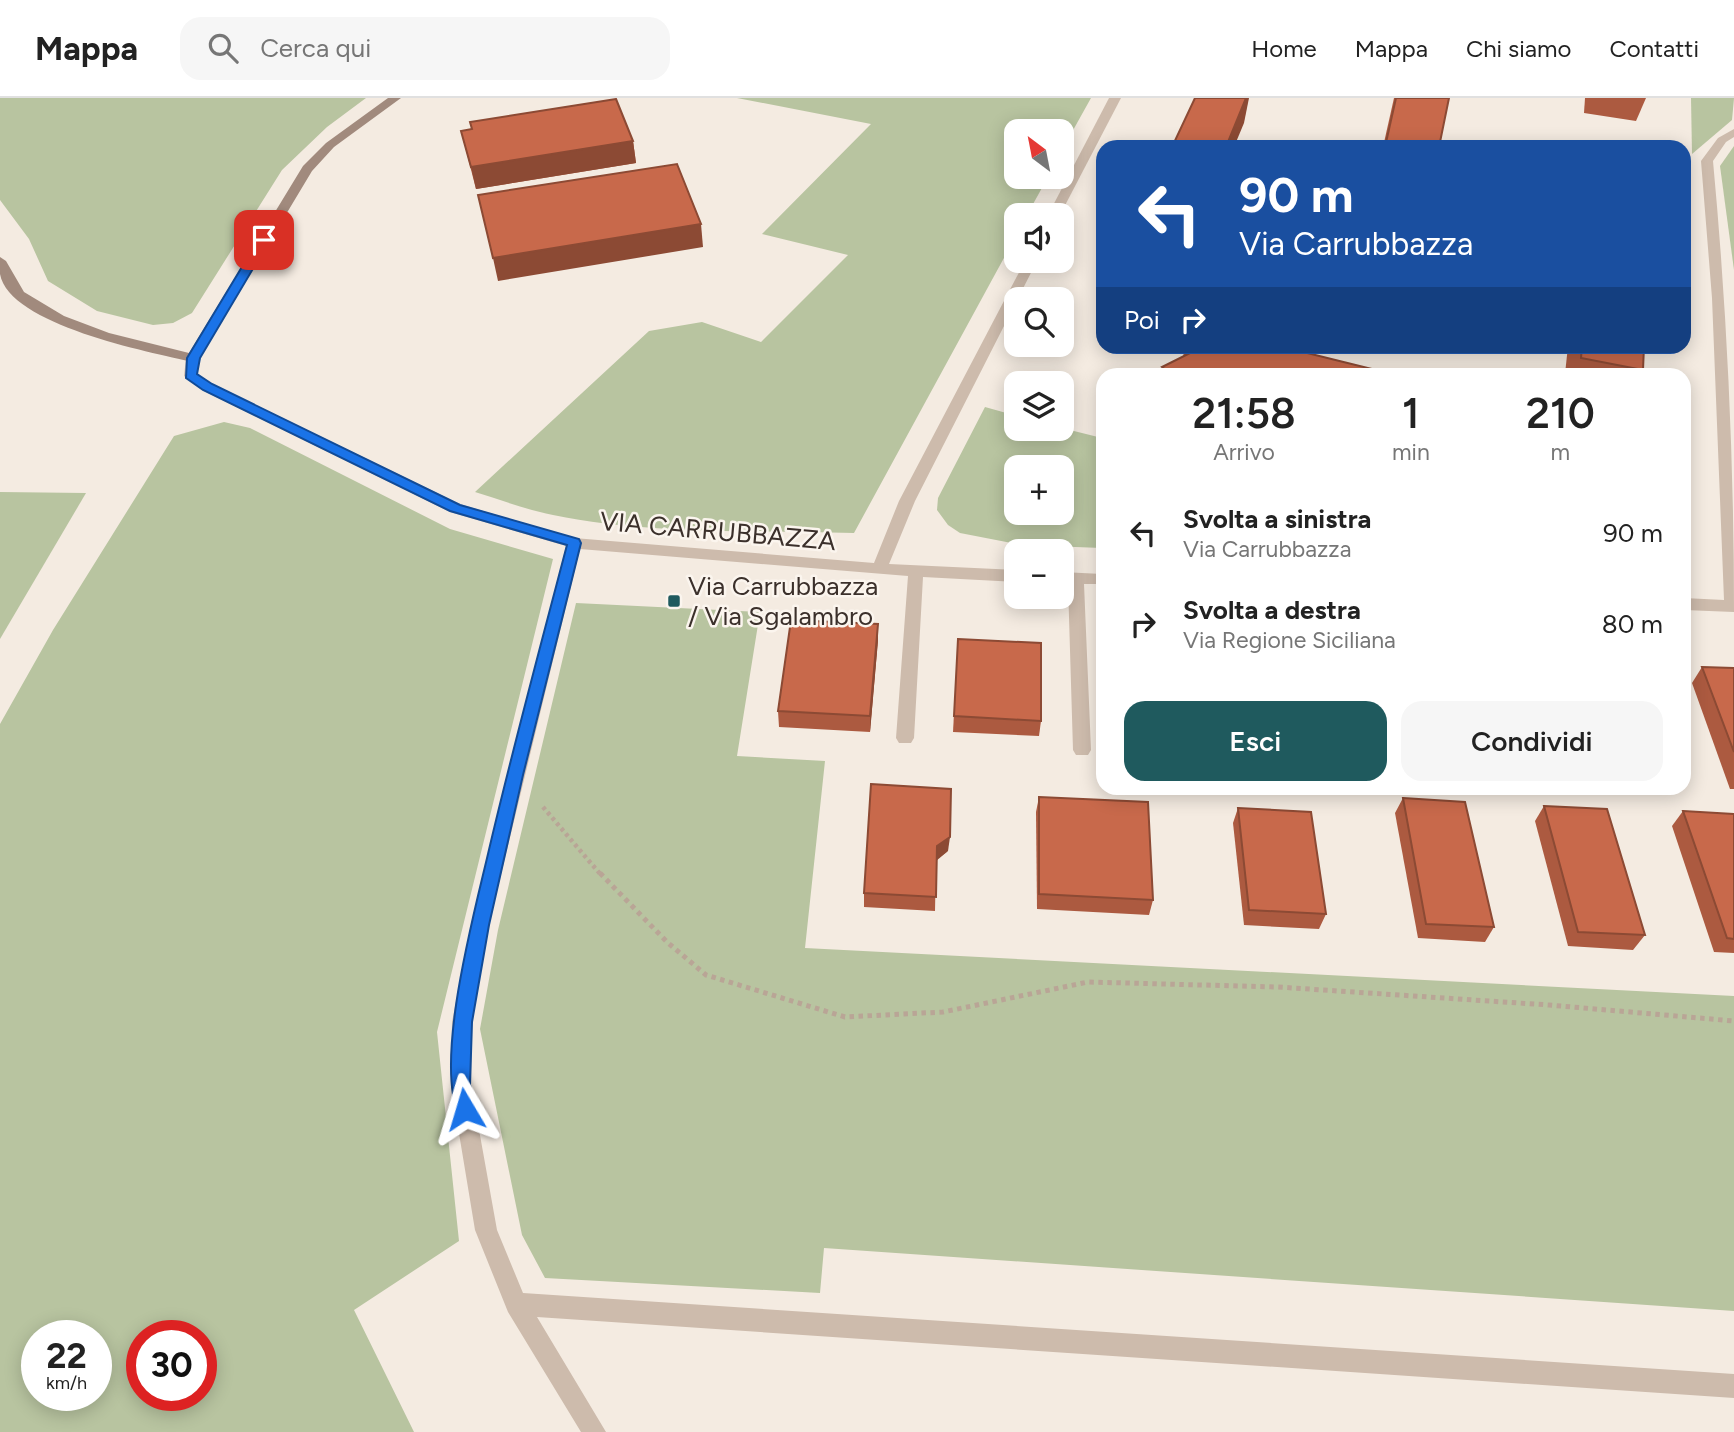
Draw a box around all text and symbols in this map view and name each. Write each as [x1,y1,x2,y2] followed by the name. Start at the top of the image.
[180,17,670,80] search box
[35,29,138,68] text: Mappa
[204,29,242,67] icon: search
[260,32,371,64] text: Cerca qui
[1251,34,1317,63] text: Home
[1355,34,1428,63] text: Mappa
[1466,34,1571,63] text: Chi siamo
[1609,34,1699,63] text: Contatti
[1004,119,1074,189] north arrow
[1004,119,1074,609] map controls
[1239,165,1354,224] text: 90 m
[1124,168,1215,259] icon: left
[1004,203,1074,273] button: sound
[234,210,294,270] pin
[245,221,283,259] icon: arrive
[1239,225,1473,263] text: Via Carrubbazza
[1004,287,1074,357] button: search
[1174,301,1212,339] icon: right
[1124,304,1160,336] text: Poi
[1004,371,1074,441] button: layers
[1192,388,1296,439] text: 21:58
[1402,388,1420,439] text: 1
[1526,388,1595,439] text: 210
[1213,438,1275,466] text: Arrivo
[1392,438,1430,466] text: min
[1551,438,1570,466] text: m
[1004,455,1074,525] button: +
[1183,503,1371,535] text: Svolta a sinistra
[599,505,838,557] street label: VIA CARRUBBAZZA
[1124,514,1162,552] icon: left
[1603,517,1663,549] text: 90 m
[1183,535,1351,563] text: Via Carrubbazza
[1004,539,1074,609] button: −
[688,570,878,632] place label: Via Carrubbazza / Via Sgalambro
[666,593,682,609] marker: Via Carrubbazza / Via Sgalambro
[1183,594,1361,626] text: Svolta a destra
[1124,605,1162,643] icon: right
[1602,608,1663,640] text: 80 m
[1183,626,1396,654] text: Via Regione Siciliana
[1124,701,1387,781] button: Esci
[1401,701,1663,781] button: Condividi
[428,1072,502,1146] position arrow
[126,1320,217,1411] speed limit sign: 30
[46,1335,87,1377] text: 22
[46,1372,87,1394] text: km/h

